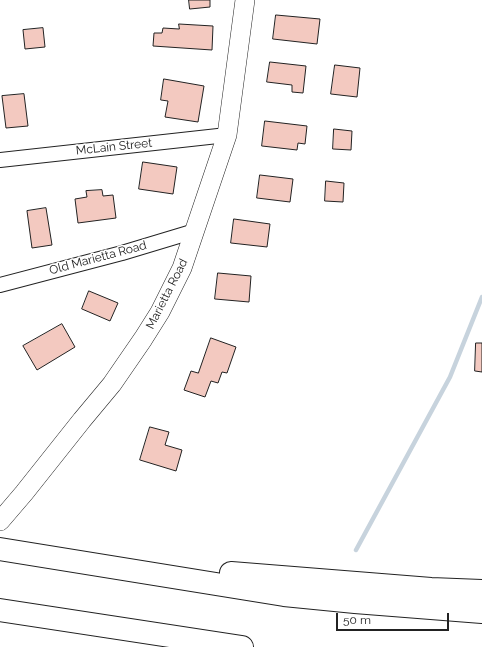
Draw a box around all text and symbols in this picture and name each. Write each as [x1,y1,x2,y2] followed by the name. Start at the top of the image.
[75,136,153,158] street label: McLain Street
[48,238,148,278] street label: Old Marietta Road
[143,256,191,332] street label: Marietta Road
[338,605,451,631] scale bar
[343,613,371,627] text: 50 m

